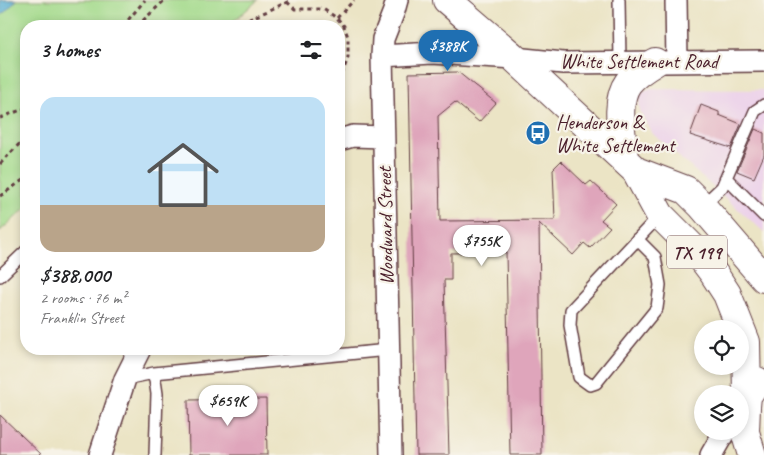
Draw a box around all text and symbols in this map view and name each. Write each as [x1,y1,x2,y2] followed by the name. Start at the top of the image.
[413,30,483,72] pin: $388K
[297,36,325,64] icon: filters
[430,36,466,56] text: $388K
[40,37,99,63] text: 3 homes
[560,49,721,74] street label: White Settlement Road
[556,110,677,158] place label: Henderson & White Settlement
[525,120,551,146] bus stop icon: Henderson & White Settlement
[138,130,228,220] icon: home
[372,164,399,285] street label: Woodward Street
[447,224,517,267] pin: $755K
[464,231,500,251] text: $755K
[667,236,727,268] road number: TX 199
[40,262,110,288] text: $388,000
[40,288,126,308] text: 2 rooms · 76 m²
[40,308,124,328] text: Franklin Street
[694,320,749,440] map controls
[694,320,749,375] button: locate
[193,384,263,427] pin: $659K
[694,385,749,440] button: layers
[210,391,246,411] text: $659K

